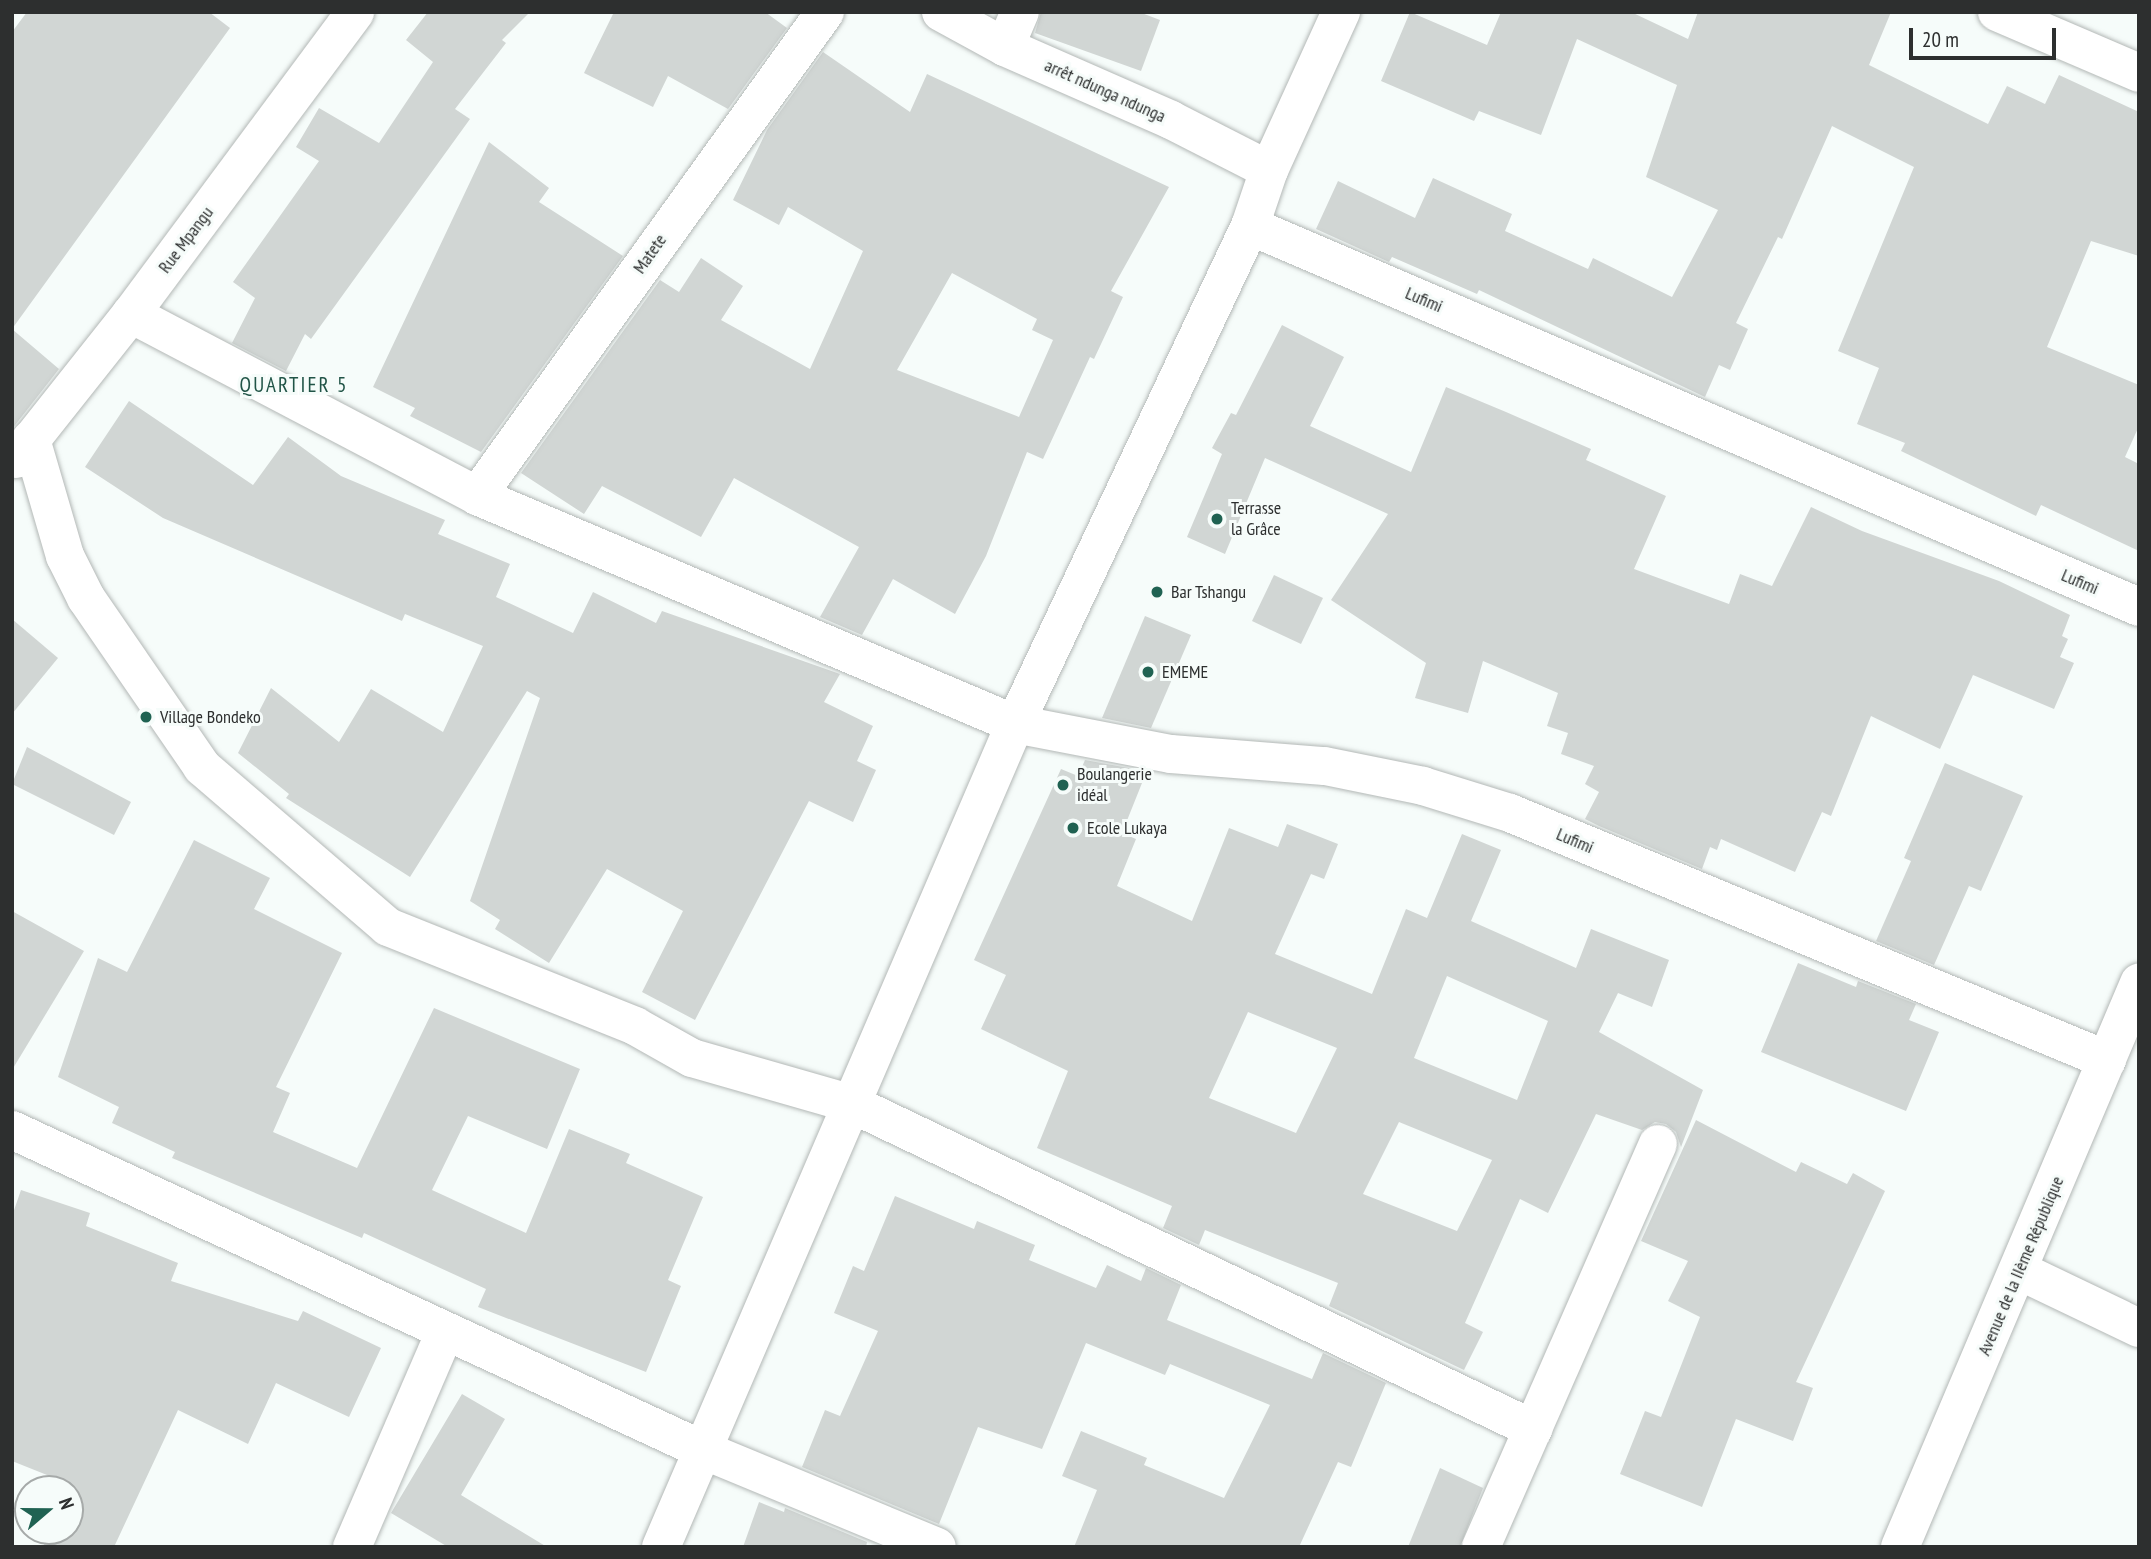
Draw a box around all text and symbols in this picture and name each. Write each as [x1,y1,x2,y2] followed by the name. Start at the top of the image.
[1913,14,2060,58] scale bar
[1922,26,1959,53] text: 20 m
[1041,55,1169,127] street label: arrêt ndunga ndunga
[154,202,218,278] street label: Rue Mpangu
[629,230,671,278] street label: Matete
[1402,283,1446,317] street label: Lufimi
[241,372,347,398] district label: QUARTIER 5
[1231,498,1281,540] place label: Terrasse la Grâce
[1209,511,1225,527] marker: Terrasse la Grâce
[2058,565,2102,599] street label: Lufimi
[1171,581,1247,603] place label: Bar Tshangu
[1149,584,1165,600] marker: Bar Tshangu
[1162,661,1208,683] place label: EMEME
[1140,664,1156,680] marker: EMEME
[160,706,261,728] place label: Village Bondeko
[138,709,154,725] marker: Village Bondeko
[1077,764,1152,806] place label: Boulangerie idéal
[1055,777,1071,793] marker: Boulangerie idéal
[1087,817,1167,839] place label: Ecole Lukaya
[1065,820,1081,836] marker: Ecole Lukaya
[1553,824,1597,858] street label: Lufimi
[1973,1173,2069,1359] street label: Avenue de la IIème République
[14,1475,84,1545] north arrow
[54,1495,80,1512] text: N

